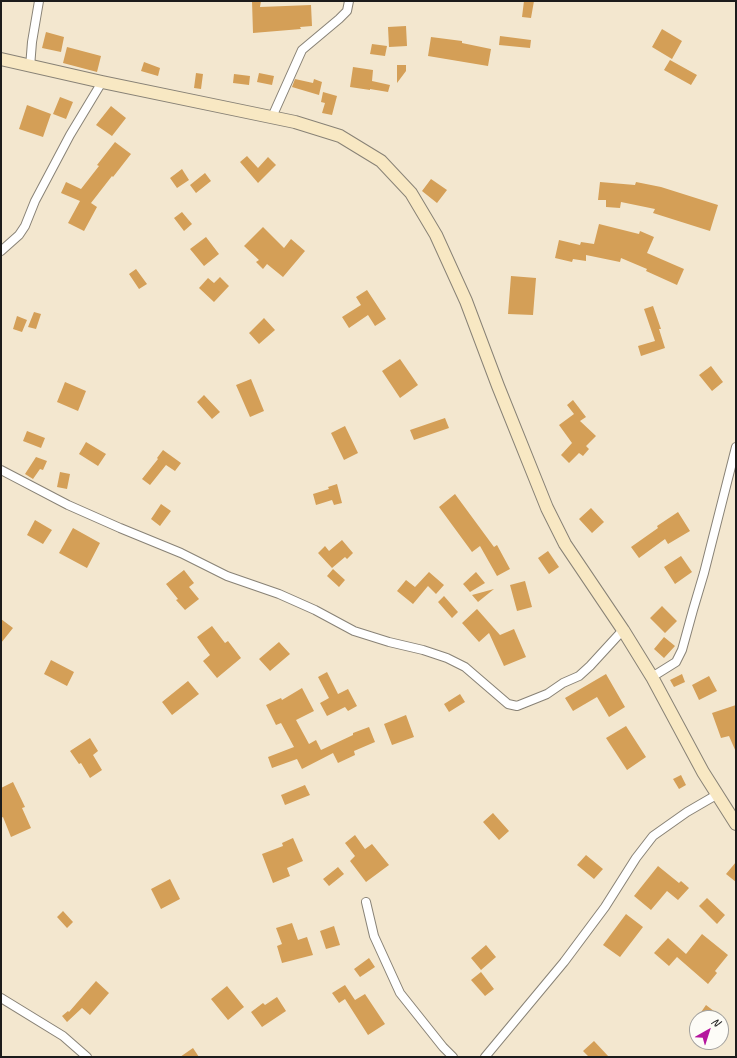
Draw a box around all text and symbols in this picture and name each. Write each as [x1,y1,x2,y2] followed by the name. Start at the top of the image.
[689,1010,729,1050] north arrow
[709,1014,723,1029] text: N

